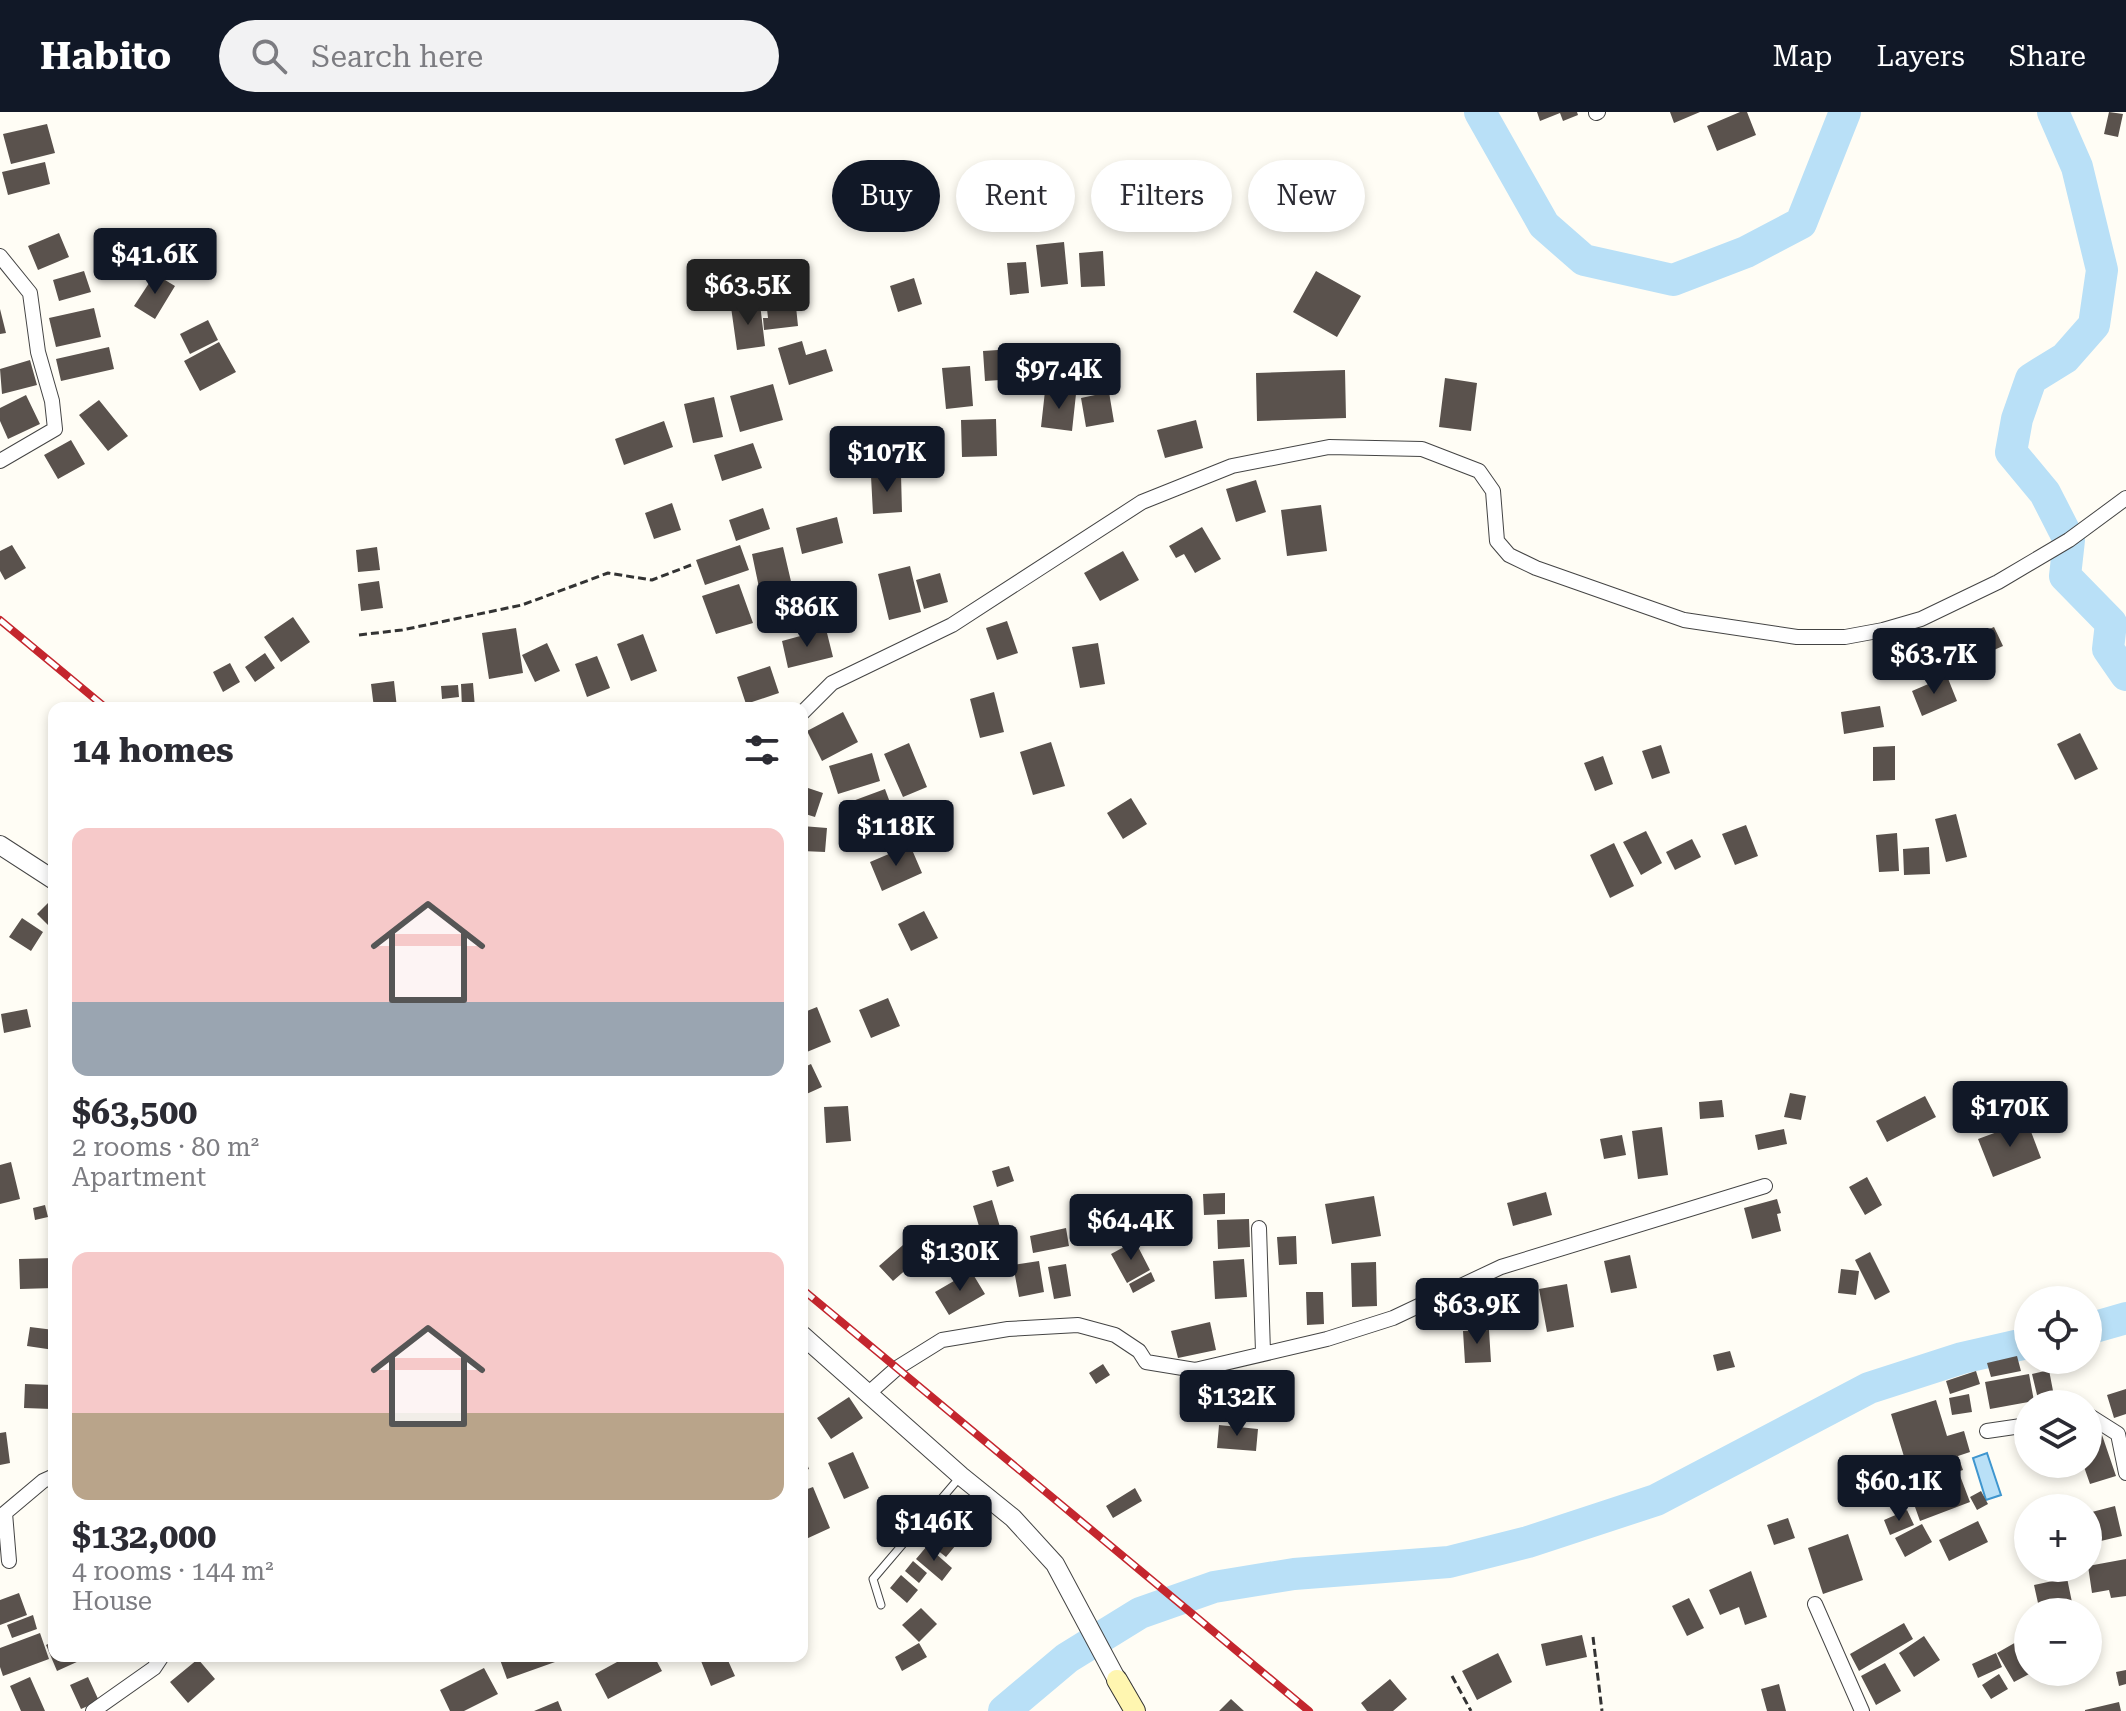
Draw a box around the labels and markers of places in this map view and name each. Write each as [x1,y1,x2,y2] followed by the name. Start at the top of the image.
[90,228,220,296] pin: $41.6K
[683,259,813,327] pin: $63.5K
[994,343,1124,411] pin: $97.4K
[831,426,943,494] pin: $107K
[760,581,854,649] pin: $86K
[1869,628,1999,696] pin: $63.7K
[840,800,952,868] pin: $118K
[1954,1081,2066,1149] pin: $170K
[1066,1194,1196,1262] pin: $64.4K
[904,1225,1016,1293] pin: $130K
[1412,1278,1542,1346] pin: $63.9K
[1181,1370,1293,1438] pin: $132K
[1834,1455,1964,1523] pin: $60.1K
[878,1495,990,1563] pin: $146K

